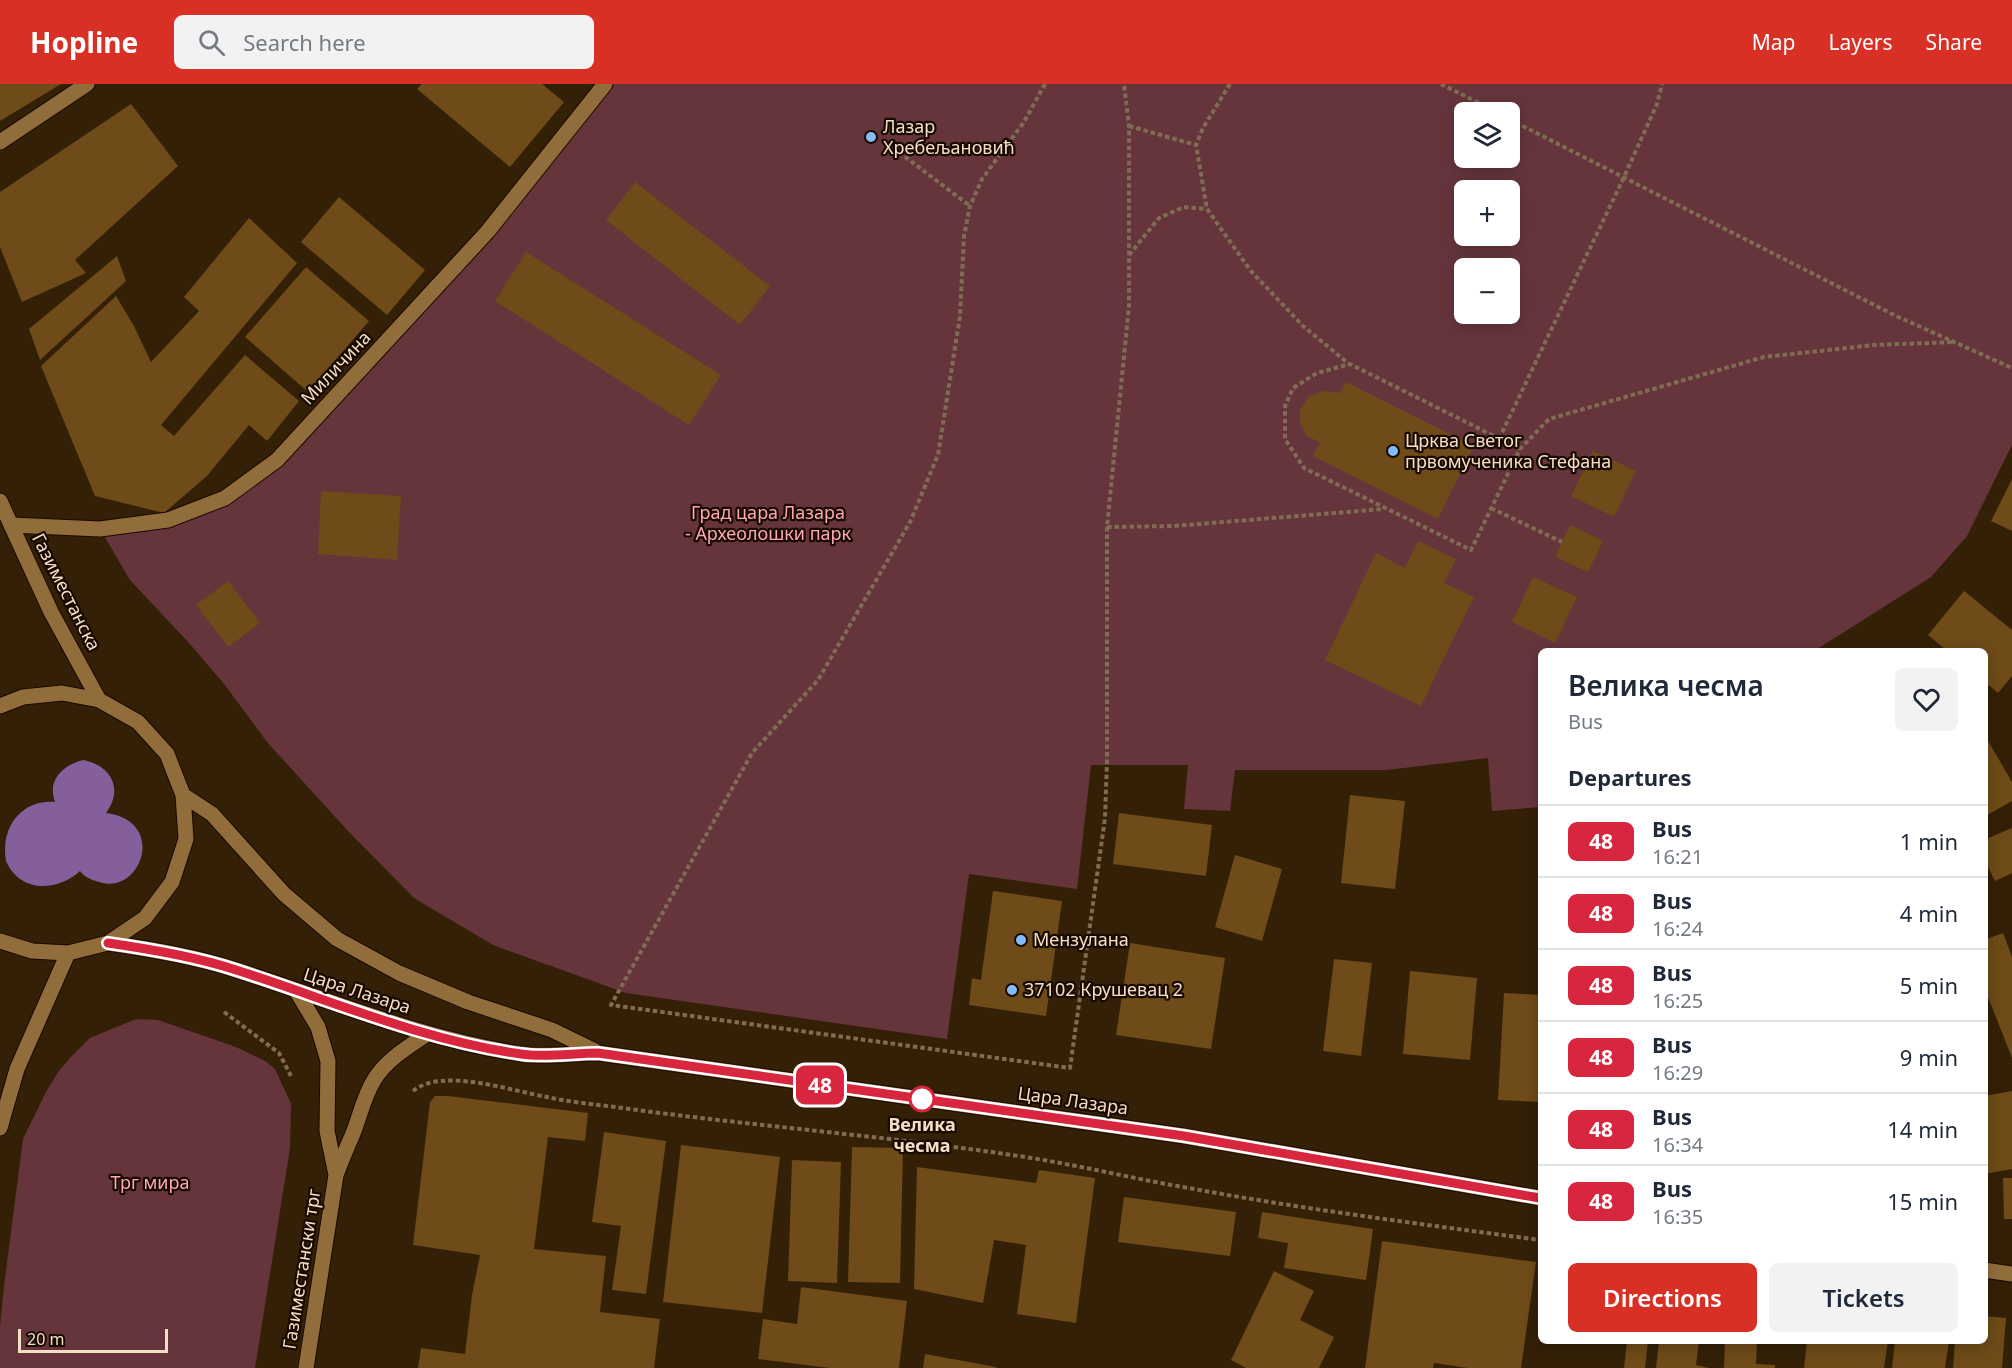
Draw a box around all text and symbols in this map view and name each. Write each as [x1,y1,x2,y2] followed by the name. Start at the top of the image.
[174,15,594,69] search box
[30,23,138,61] text: Hopline
[195,26,228,59] icon: search
[243,27,366,57] text: Search here
[1752,28,1796,56] text: Map
[1829,28,1893,56] text: Layers
[1926,28,1982,56] text: Share
[1454,102,1520,324] map controls
[1454,102,1520,168] button: layers
[883,114,1015,159] place label: Лазар Хребељановић
[864,130,878,144] marker: Лазар Хребељановић
[1454,180,1520,246] button: +
[1454,258,1520,324] button: −
[295,325,375,409] street label: Миличина
[1405,428,1611,473] place label: Црква Светог првомученика Стефана
[1386,444,1400,458] marker: Црква Светог првомученика Стефана
[685,500,852,545] park label: Град цара Лазара - Археолошки парк
[27,529,107,654] street label: Газиместанска
[1568,666,1764,704] text: Велика чесма
[1895,668,1958,731] button: heart
[1568,708,1603,735] text: Bus
[1568,762,1692,792] text: Departures
[1652,813,1692,843] text: Bus
[1900,826,1958,856] text: 1 min
[1589,827,1613,855] text: 48
[1652,843,1703,870] text: 16:21
[1652,885,1692,915] text: Bus
[1900,898,1958,928] text: 4 min
[1589,899,1613,927] text: 48
[1652,915,1703,942] text: 16:24
[1033,927,1129,951] place label: Мензулана
[1014,933,1028,947] marker: Мензулана
[1652,957,1692,987] text: Bus
[301,961,414,1019] street label: Цара Лазара
[1900,970,1958,1000] text: 5 min
[1589,971,1613,999] text: 48
[1024,977,1183,1001] place label: 37102 Крушевац 2
[1005,983,1019,997] marker: 37102 Крушевац 2
[1652,987,1703,1014] text: 16:25
[1652,1029,1692,1059] text: Bus
[1900,1042,1958,1072] text: 9 min
[1589,1043,1613,1071] text: 48
[1652,1059,1703,1086] text: 16:29
[793,1066,847,1104] line badge: 48
[808,1071,832,1099] text: 48
[1016,1080,1130,1120] street label: Цара Лазара
[909,1086,935,1112] marker: Велика чесма
[1652,1101,1692,1131] text: Bus
[888,1112,956,1157] place label: Велика чесма
[1887,1114,1958,1144] text: 14 min
[1589,1115,1613,1143] text: 48
[1652,1131,1703,1158] text: 16:34
[111,1170,189,1194] park label: Трг мира
[1652,1173,1692,1203] text: Bus
[1887,1186,1958,1216] text: 15 min
[276,1187,326,1351] street label: Газиместански трг
[1589,1187,1613,1215] text: 48
[1652,1203,1703,1230] text: 16:35
[1568,1263,1757,1332] button: Directions
[1769,1263,1958,1332] button: Tickets
[18,1326,168,1354] scale bar
[27,1328,64,1350] text: 20 m

